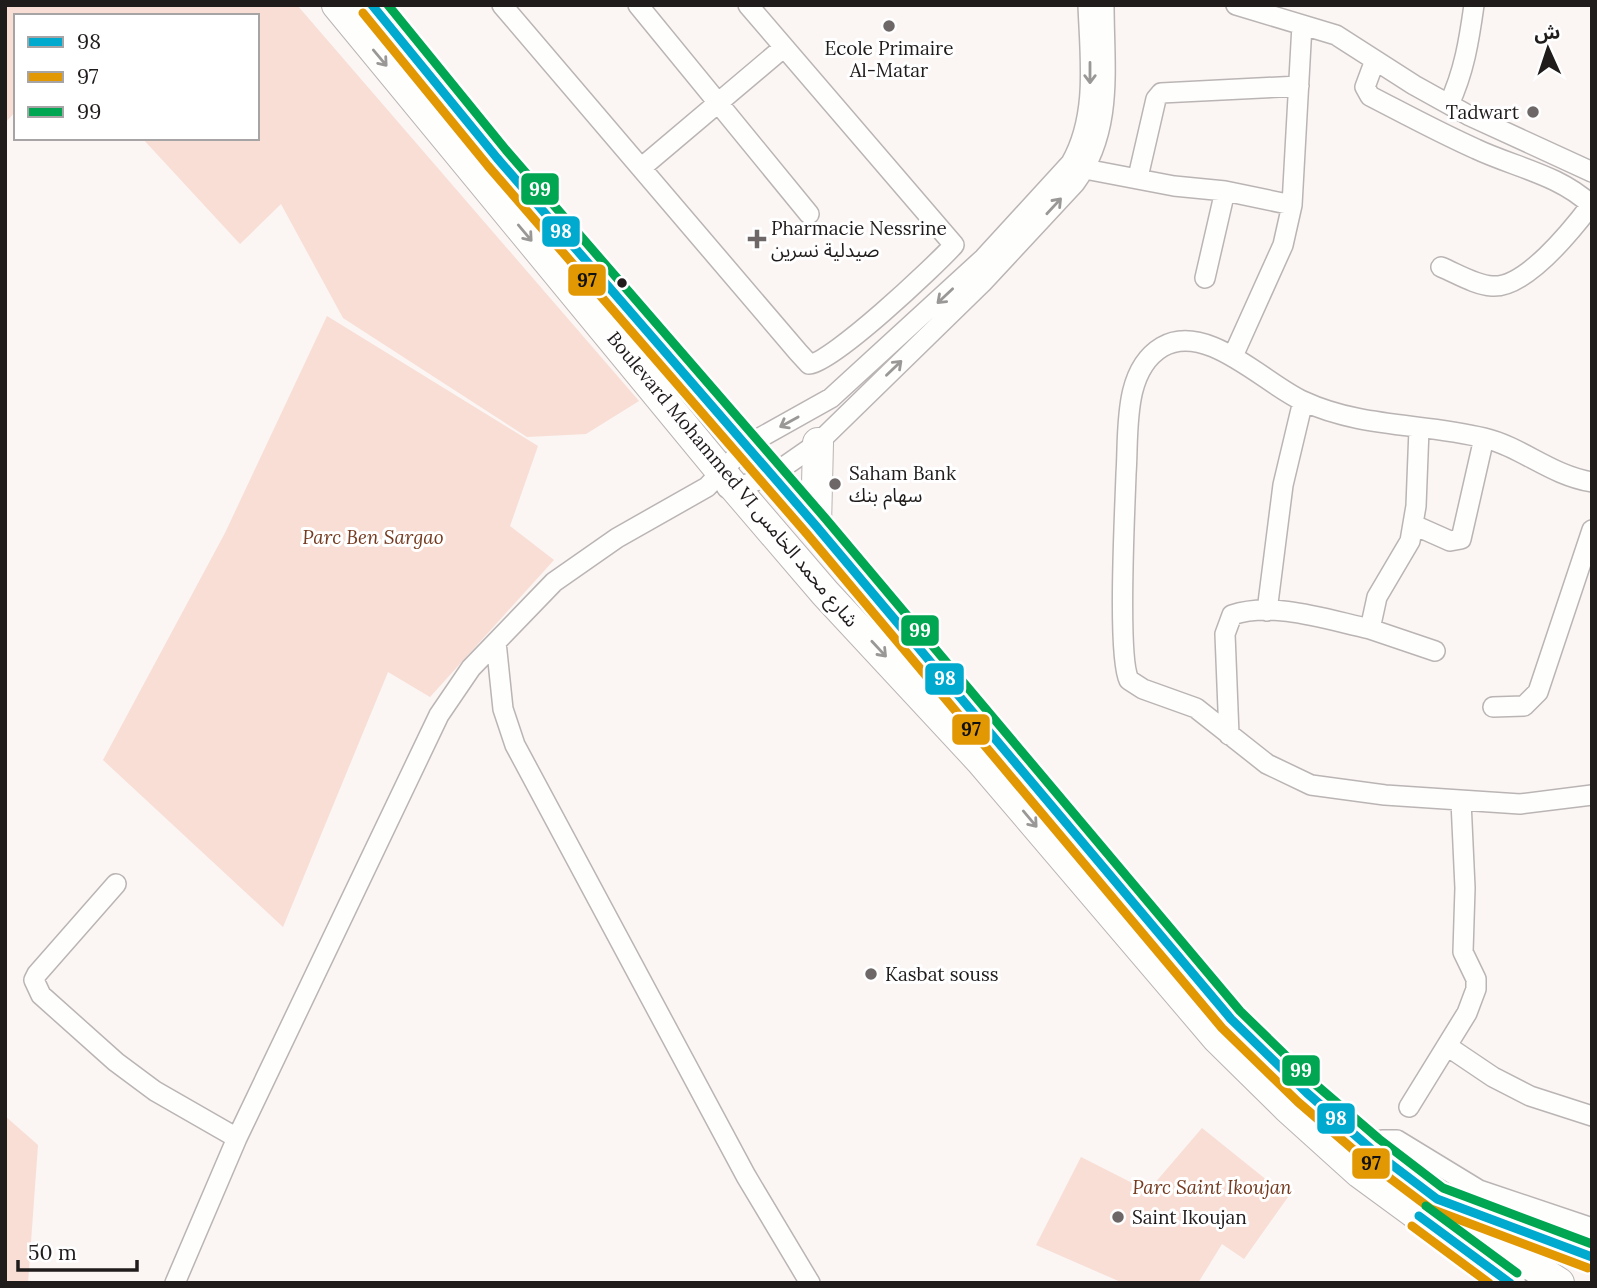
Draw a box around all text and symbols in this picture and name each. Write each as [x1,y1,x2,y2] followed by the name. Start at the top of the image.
[14,14,259,140] legend
[1513,14,1583,84] north arrow
[881,18,897,34] marker: Ecole Primaire Al-Matar
[1533,19,1561,45] text: ش
[77,28,101,55] text: 98
[824,36,954,82] place label: Ecole Primaire Al-Matar
[372,48,388,66] one-way arrow
[1083,62,1097,85] one-way arrow
[77,63,99,90] text: 97
[77,98,101,125] text: 99
[1446,100,1520,124] place label: Tadwart
[1525,104,1541,120] marker: Tadwart
[520,172,560,206] line badge: 99
[529,177,551,201] text: 99
[1045,198,1062,215] one-way arrow
[541,215,581,248] line badge: 98
[771,216,947,262] place label: Pharmacie Nessrine صيدلية نسرين
[550,219,572,243] text: 98
[517,224,533,242] one-way arrow
[749,231,765,247] marker: Pharmacie Nessrine صيدلية نسرين
[567,263,607,297] line badge: 97
[577,268,597,292] text: 97
[615,276,629,290] unlabelled marker
[936,288,954,304] one-way arrow
[601,326,864,633] street label: Boulevard Mohammed VI شارع محمد الخامس
[885,359,902,376] one-way arrow
[779,415,799,429] one-way arrow
[849,461,957,510] place label: Saham Bank سهام بنك
[827,476,843,492] marker: Saham Bank سهام بنك
[302,525,444,549] park label: Parc Ben Sargao
[900,614,940,647] line badge: 99
[909,618,931,642] text: 99
[871,640,887,658] one-way arrow
[924,662,965,696] line badge: 98
[934,666,956,690] text: 98
[951,713,991,746] line badge: 97
[961,717,981,741] text: 97
[1022,810,1038,828] one-way arrow
[885,962,999,986] place label: Kasbat souss
[863,966,879,982] marker: Kasbat souss
[1281,1054,1321,1087] line badge: 99
[1290,1058,1312,1082] text: 99
[1316,1102,1356,1135] line badge: 98
[1325,1106,1347,1130] text: 98
[1351,1147,1391,1180] line badge: 97
[1361,1151,1381,1175] text: 97
[1132,1175,1292,1199] park label: Parc Saint Ikoujan
[1132,1205,1247,1229] place label: Saint Ikoujan
[1110,1209,1126,1225] marker: Saint Ikoujan
[18,1228,136,1272] scale bar
[28,1239,77,1266] text: 50 m

